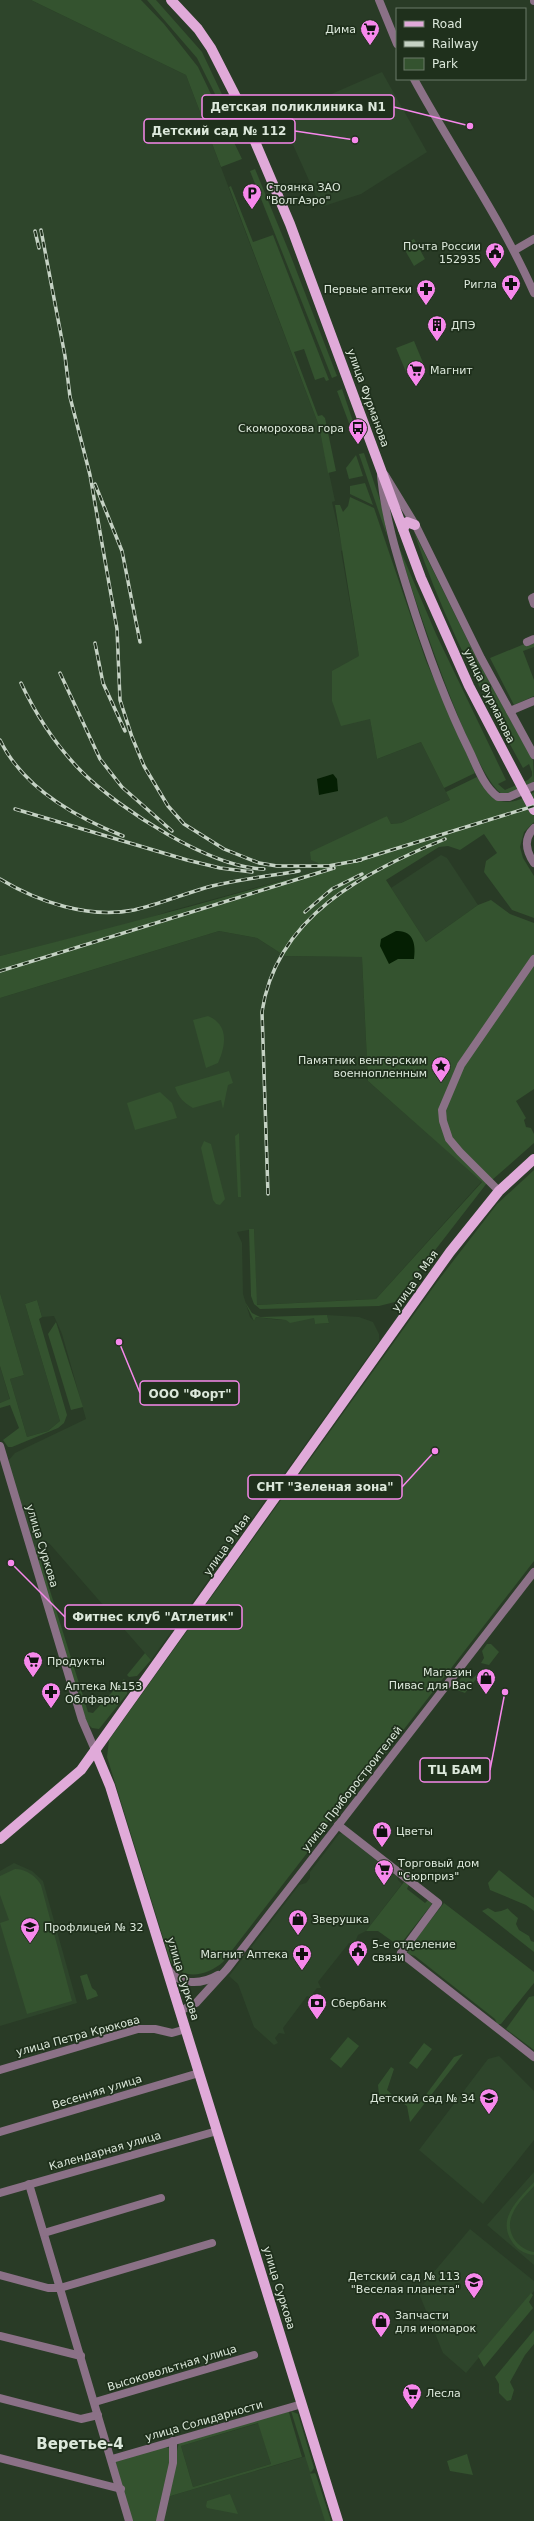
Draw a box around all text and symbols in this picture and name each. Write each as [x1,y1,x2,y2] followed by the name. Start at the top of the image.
[396,8,526,80] legend
[432,17,462,31] text: Road
[359,18,381,46] supermarket icon: Дима
[325,23,356,36] place label: Дима
[432,37,478,51] text: Railway
[432,57,458,71] text: Park
[202,95,394,119] callout: Детская поликлиника N1
[210,100,386,114] text: Детская поликлиника N1
[144,119,295,143] callout: Детский сад № 112
[152,124,286,138] text: Детский сад № 112
[266,181,341,207] place label: Стоянка ЗАО "ВолгАэро"
[241,182,263,210] parking icon: Стоянка ЗАО "ВолгАэро"
[403,240,481,266] place label: Почта России 152935
[484,241,506,269] public building icon: Почта России 152935
[500,273,522,301] pharmacy icon: Ригла
[415,278,437,306] pharmacy icon: Первые аптеки
[464,278,497,291] place label: Ригла
[324,283,412,296] place label: Первые аптеки
[426,314,448,342] building icon: ДПЭ
[451,319,476,332] place label: ДПЭ
[344,347,392,449] street label: улица Фурманова
[405,359,427,387] supermarket icon: Магнит
[430,364,473,377] place label: Магнит
[347,417,369,445] bus stop icon: Скоморохова гора
[238,422,344,435] place label: Скоморохова гора
[460,647,518,745] street label: улица Фурманова
[298,1054,427,1080] place label: Памятник венгерским военнопленным
[430,1055,452,1083] place icon: Памятник венгерским военнопленным
[389,1248,441,1314] street label: улица 9 Мая
[140,1381,239,1405] callout: ООО "Форт"
[149,1387,231,1401] text: ООО "Форт"
[248,1475,402,1499] callout: СНТ "Зеленая зона"
[256,1480,394,1494] text: СНТ "Зеленая зона"
[23,1503,61,1589] street label: улица Суркова
[201,1512,253,1578] street label: улица 9 Мая
[65,1605,242,1629] callout: Фитнес клуб "Атлетик"
[72,1610,234,1624] text: Фитнес клуб "Атлетик"
[22,1650,44,1678] supermarket icon: Продукты
[47,1655,105,1668] place label: Продукты
[389,1666,472,1692] place label: Магазин Пивас для Вас
[475,1667,497,1695] shop icon: Магазин Пивас для Вас
[65,1680,142,1706] place label: Аптека №153 Облфарм
[40,1681,62,1709] pharmacy icon: Аптека №153 Облфарм
[299,1724,405,1854] street label: улица Приборостроителей
[420,1758,490,1782] callout: ТЦ БАМ
[428,1763,482,1777] text: ТЦ БАМ
[371,1820,393,1848] shop icon: Цветы
[396,1825,433,1838] place label: Цветы
[397,1857,479,1883] place label: Торговый дом "Сюрприз"
[373,1858,395,1886] supermarket icon: Торговый дом "Сюрприз"
[287,1908,309,1936] shop icon: Зверушка
[312,1913,369,1926] place label: Зверушка
[19,1916,41,1944] school or university icon: Профлицей № 32
[44,1921,143,1934] place label: Профлицей № 32
[164,1936,202,2022] street label: улица Суркова
[372,1938,456,1964] place label: 5-е отделение связи
[347,1939,369,1967] public building icon: 5-е отделение связи
[291,1943,313,1971] pharmacy icon: Магнит Аптека
[200,1948,288,1961] place label: Магнит Аптека
[306,1992,328,2020] bank icon: Сбербанк
[331,1997,387,2010] place label: Сбербанк
[15,2013,141,2059] street label: улица Петра Крюкова
[51,2072,143,2112] street label: Весенняя улица
[478,2087,500,2115] school or university icon: Детский сад № 34
[370,2092,475,2105] place label: Детский сад № 34
[48,2129,162,2173] street label: Календарная улица
[260,2245,298,2331] street label: улица Суркова
[348,2270,460,2296] place label: Детский сад № 113 "Веселая планета"
[463,2271,485,2299] school or university icon: Детский сад № 113 "Веселая планета"
[395,2309,477,2335] place label: Запчасти для иномарок
[370,2310,392,2338] shop icon: Запчасти для иномарок
[106,2342,238,2394] street label: Высоковольтная улица
[401,2382,423,2410] supermarket icon: Лесла
[426,2387,461,2400] place label: Лесла
[144,2398,264,2444] street label: улица Солидарности
[36,2435,124,2453] district label: Веретье-4

